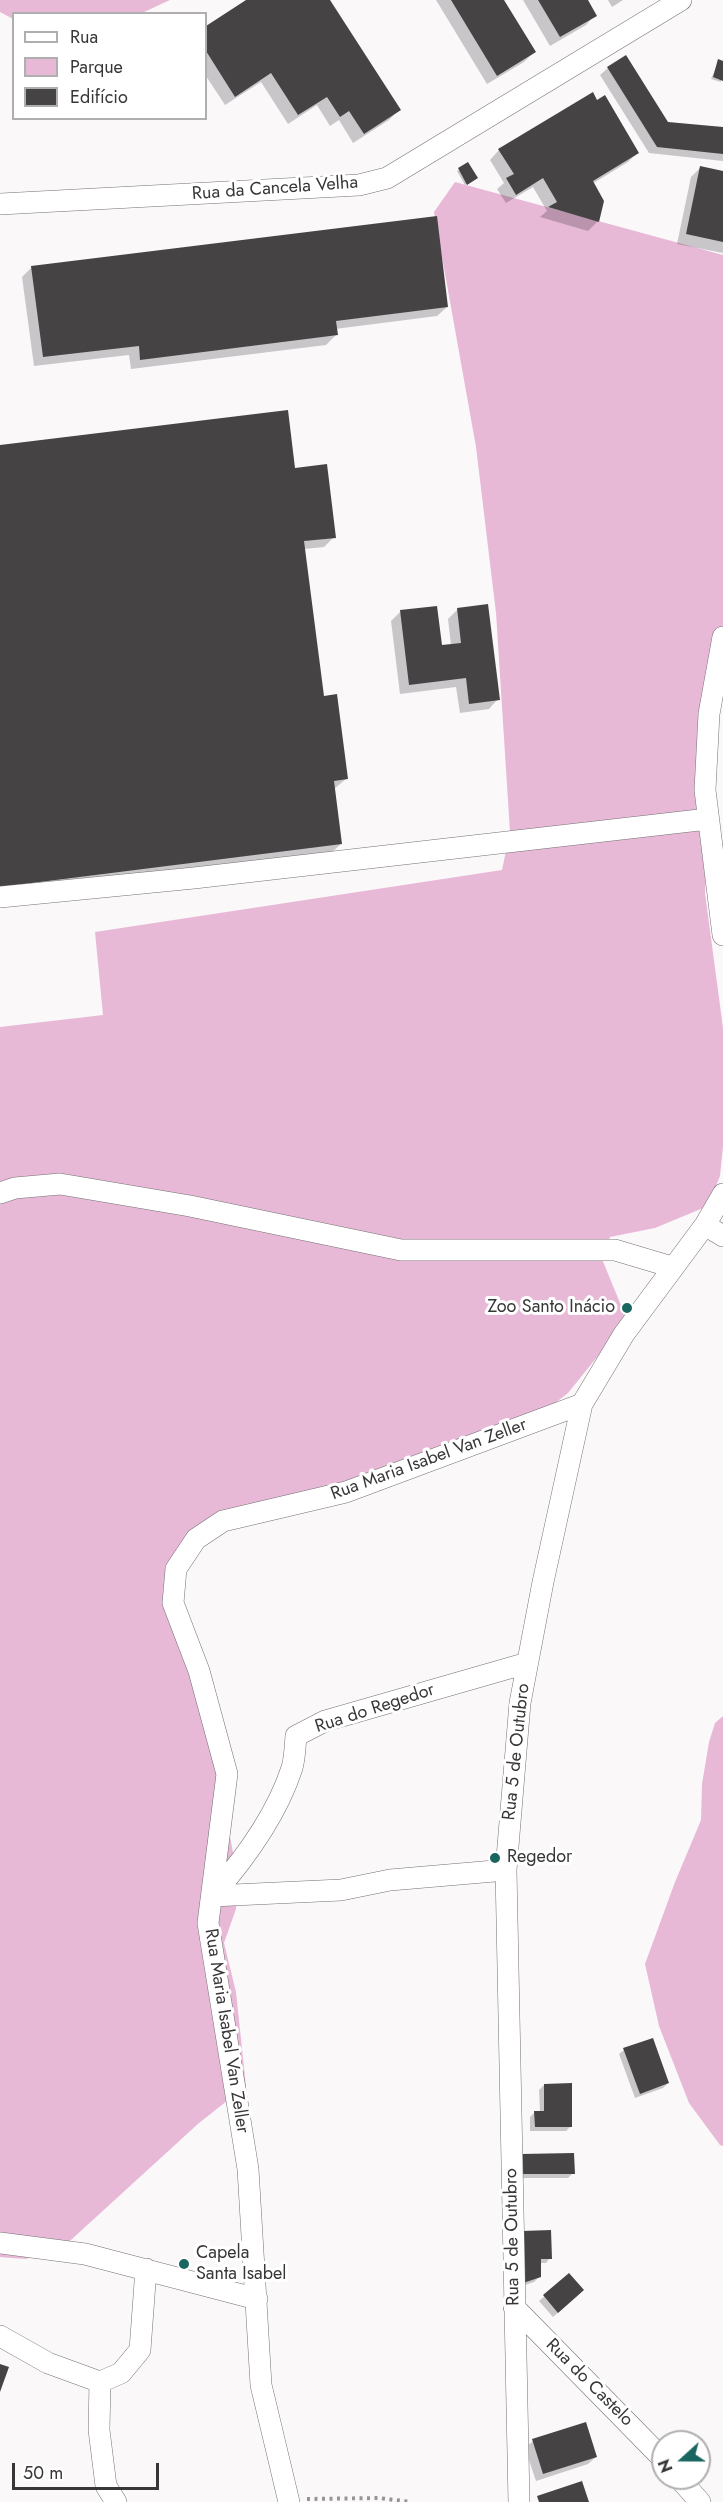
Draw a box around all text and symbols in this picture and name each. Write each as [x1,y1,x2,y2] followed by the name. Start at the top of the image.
[12,12,207,120] legend
[70,24,98,50] text: Rua
[70,54,123,80] text: Parque
[70,84,128,110] text: Edifício
[191,172,359,206] street label: Rua da Cancela Velha
[487,1297,615,1319] place label: Zoo Santo Inácio
[620,1301,634,1315] marker: Zoo Santo Inácio
[328,1414,530,1506] street label: Rua Maria Isabel Van Zeller
[313,1680,437,1738] street label: Rua do Regedor
[499,1682,535,1822] street label: Rua 5 de Outubro
[507,1847,572,1869] place label: Regedor
[488,1851,502,1865] marker: Regedor
[199,1927,253,2135] street label: Rua Maria Isabel Van Zeller
[501,2168,525,2306] street label: Rua 5 de Outubro
[196,2243,286,2286] place label: Capela Santa Isabel
[177,2257,191,2271] marker: Capela Santa Isabel
[541,2335,637,2431] street label: Rua do Castelo
[651,2430,711,2490] north arrow
[15,2451,162,2489] scale bar
[653,2456,679,2476] text: N
[23,2460,63,2486] text: 50 m

